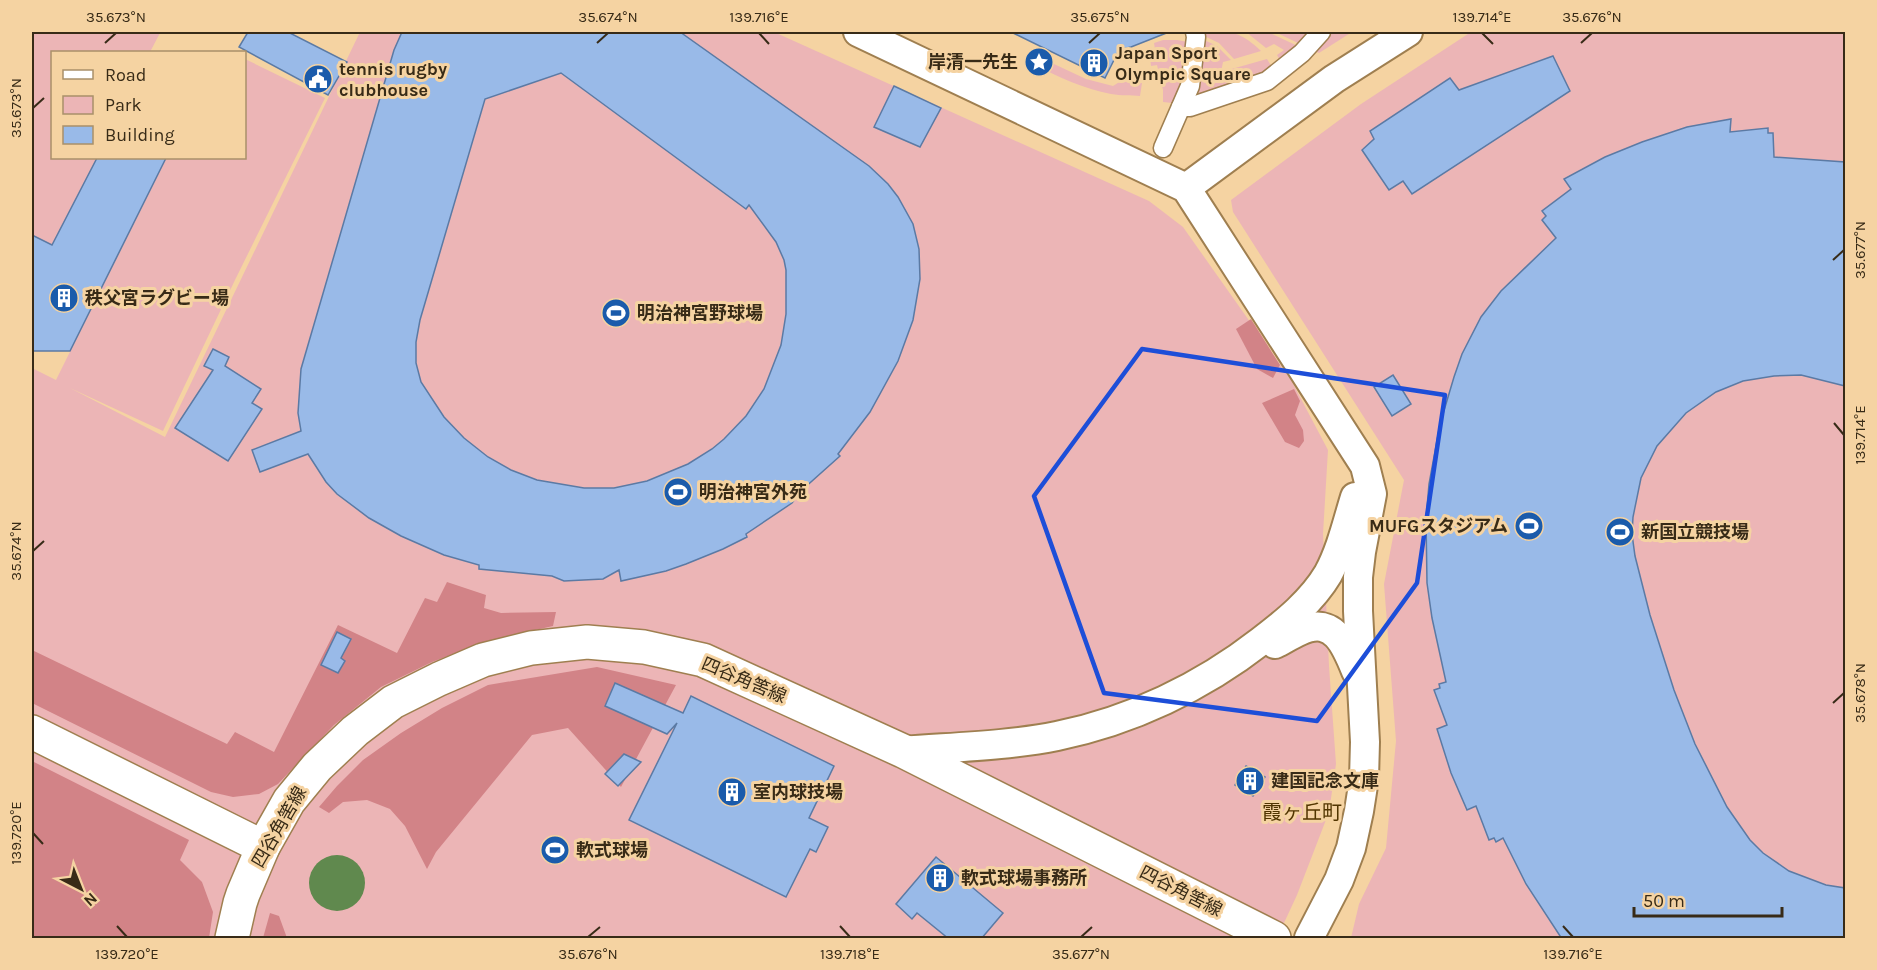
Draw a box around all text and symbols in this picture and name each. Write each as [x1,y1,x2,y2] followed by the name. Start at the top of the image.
[86,8,146,26] text: 35.673°N
[578,8,638,26] text: 35.674°N
[729,8,789,26] text: 139.716°E
[1070,8,1130,26] text: 35.675°N
[1452,8,1512,26] text: 139.714°E
[1562,8,1622,26] text: 35.676°N
[1115,42,1251,85] place label: Japan Sport Olympic Square
[1023,46,1055,78] place icon: 岸清一先生
[1078,47,1110,79] building icon: Japan Sport Olympic Square
[51,51,246,159] legend
[928,51,1018,73] place label: 岸清一先生
[339,58,447,101] place label: tennis rugby clubhouse
[302,63,334,95] public building icon: tennis rugby clubhouse
[105,64,146,86] text: Road
[7,78,25,138] text: 35.673°N
[105,94,142,116] text: Park
[105,124,175,146] text: Building
[1851,221,1869,279] text: 35.677°N
[48,282,80,314] building icon: 秩父宮ラグビー場
[85,287,229,309] place label: 秩父宮ラグビー場
[600,297,632,329] sports icon: 明治神宮野球場
[637,302,763,324] place label: 明治神宮野球場
[1851,405,1869,465] text: 139.714°E
[662,476,694,508] sports icon: 明治神宮外苑
[699,481,807,503] place label: 明治神宮外苑
[1513,510,1545,542] sports icon: MUFGスタジアム
[1369,515,1508,537] place label: MUFGスタジアム
[1604,516,1636,548] sports icon: 新国立競技場
[7,521,25,581] text: 35.674°N
[1641,521,1749,543] place label: 新国立競技場
[698,652,790,708] street label: 四谷角筈線
[1851,663,1869,723] text: 35.678°N
[1234,765,1266,797] building icon: 建国記念文庫
[1271,770,1379,792] place label: 建国記念文庫
[716,776,748,808] building icon: 室内球技場
[753,781,843,803] place label: 室内球技場
[247,783,311,871] street label: 四谷角筈線
[7,801,25,865] text: 139.720°E
[1262,801,1342,824] district label: 霞ヶ丘町
[539,834,571,866] sports icon: 軟式球場
[576,839,648,861] place label: 軟式球場
[51,859,111,919] north arrow
[1136,861,1226,921] street label: 四谷角筈線
[924,862,956,894] building icon: 軟式球場事務所
[961,867,1087,889] place label: 軟式球場事務所
[1634,880,1782,918] scale bar
[80,889,101,911] text: N
[1643,890,1685,912] text: 50 m
[95,945,159,963] text: 139.720°E
[558,945,618,963] text: 35.676°N
[820,945,880,963] text: 139.718°E
[1052,945,1110,963] text: 35.677°N
[1543,945,1603,963] text: 139.716°E

